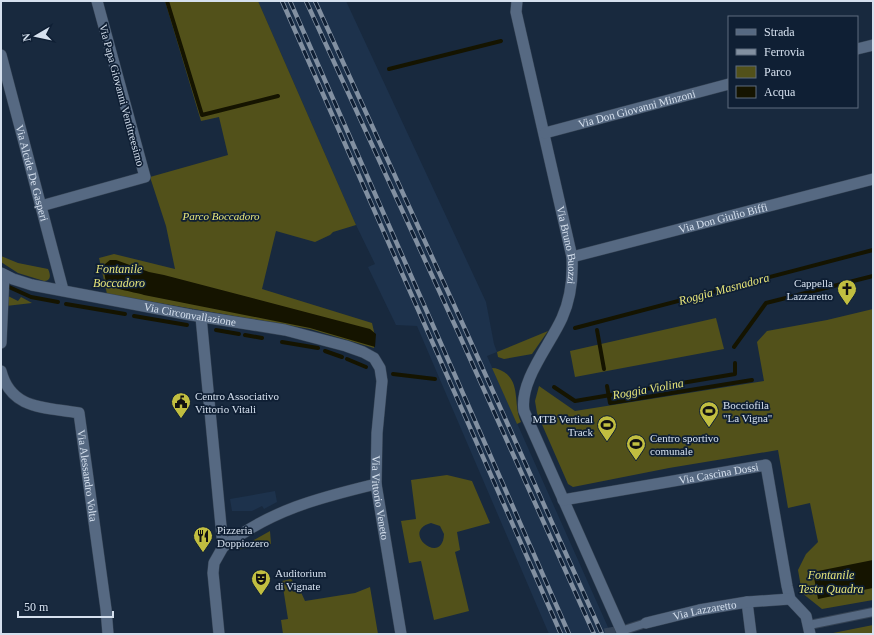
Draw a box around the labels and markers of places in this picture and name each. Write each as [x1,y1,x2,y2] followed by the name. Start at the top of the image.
[787,277,834,302] place label: Cappella Lazzaretto
[836,278,858,306] church icon: Cappella Lazzaretto
[195,390,280,415] place label: Centro Associativo Vittorio Vitali
[170,391,192,419] public building icon: Centro Associativo Vittorio Vitali
[723,399,772,424] place label: Bocciofila "La Vigna"
[698,400,720,428] sports icon: Bocciofila "La Vigna"
[532,413,593,438] place label: MTB Vertical Track
[596,414,618,442] sports icon: MTB Vertical Track
[650,432,719,457] place label: Centro sportivo comunale
[625,433,647,461] sports icon: Centro sportivo comunale
[217,524,269,549] place label: Pizzeria Doppiozero
[192,525,214,553] restaurant icon: Pizzeria Doppiozero
[275,567,327,592] place label: Auditorium di Vignate
[250,568,272,596] theatre icon: Auditorium di Vignate

